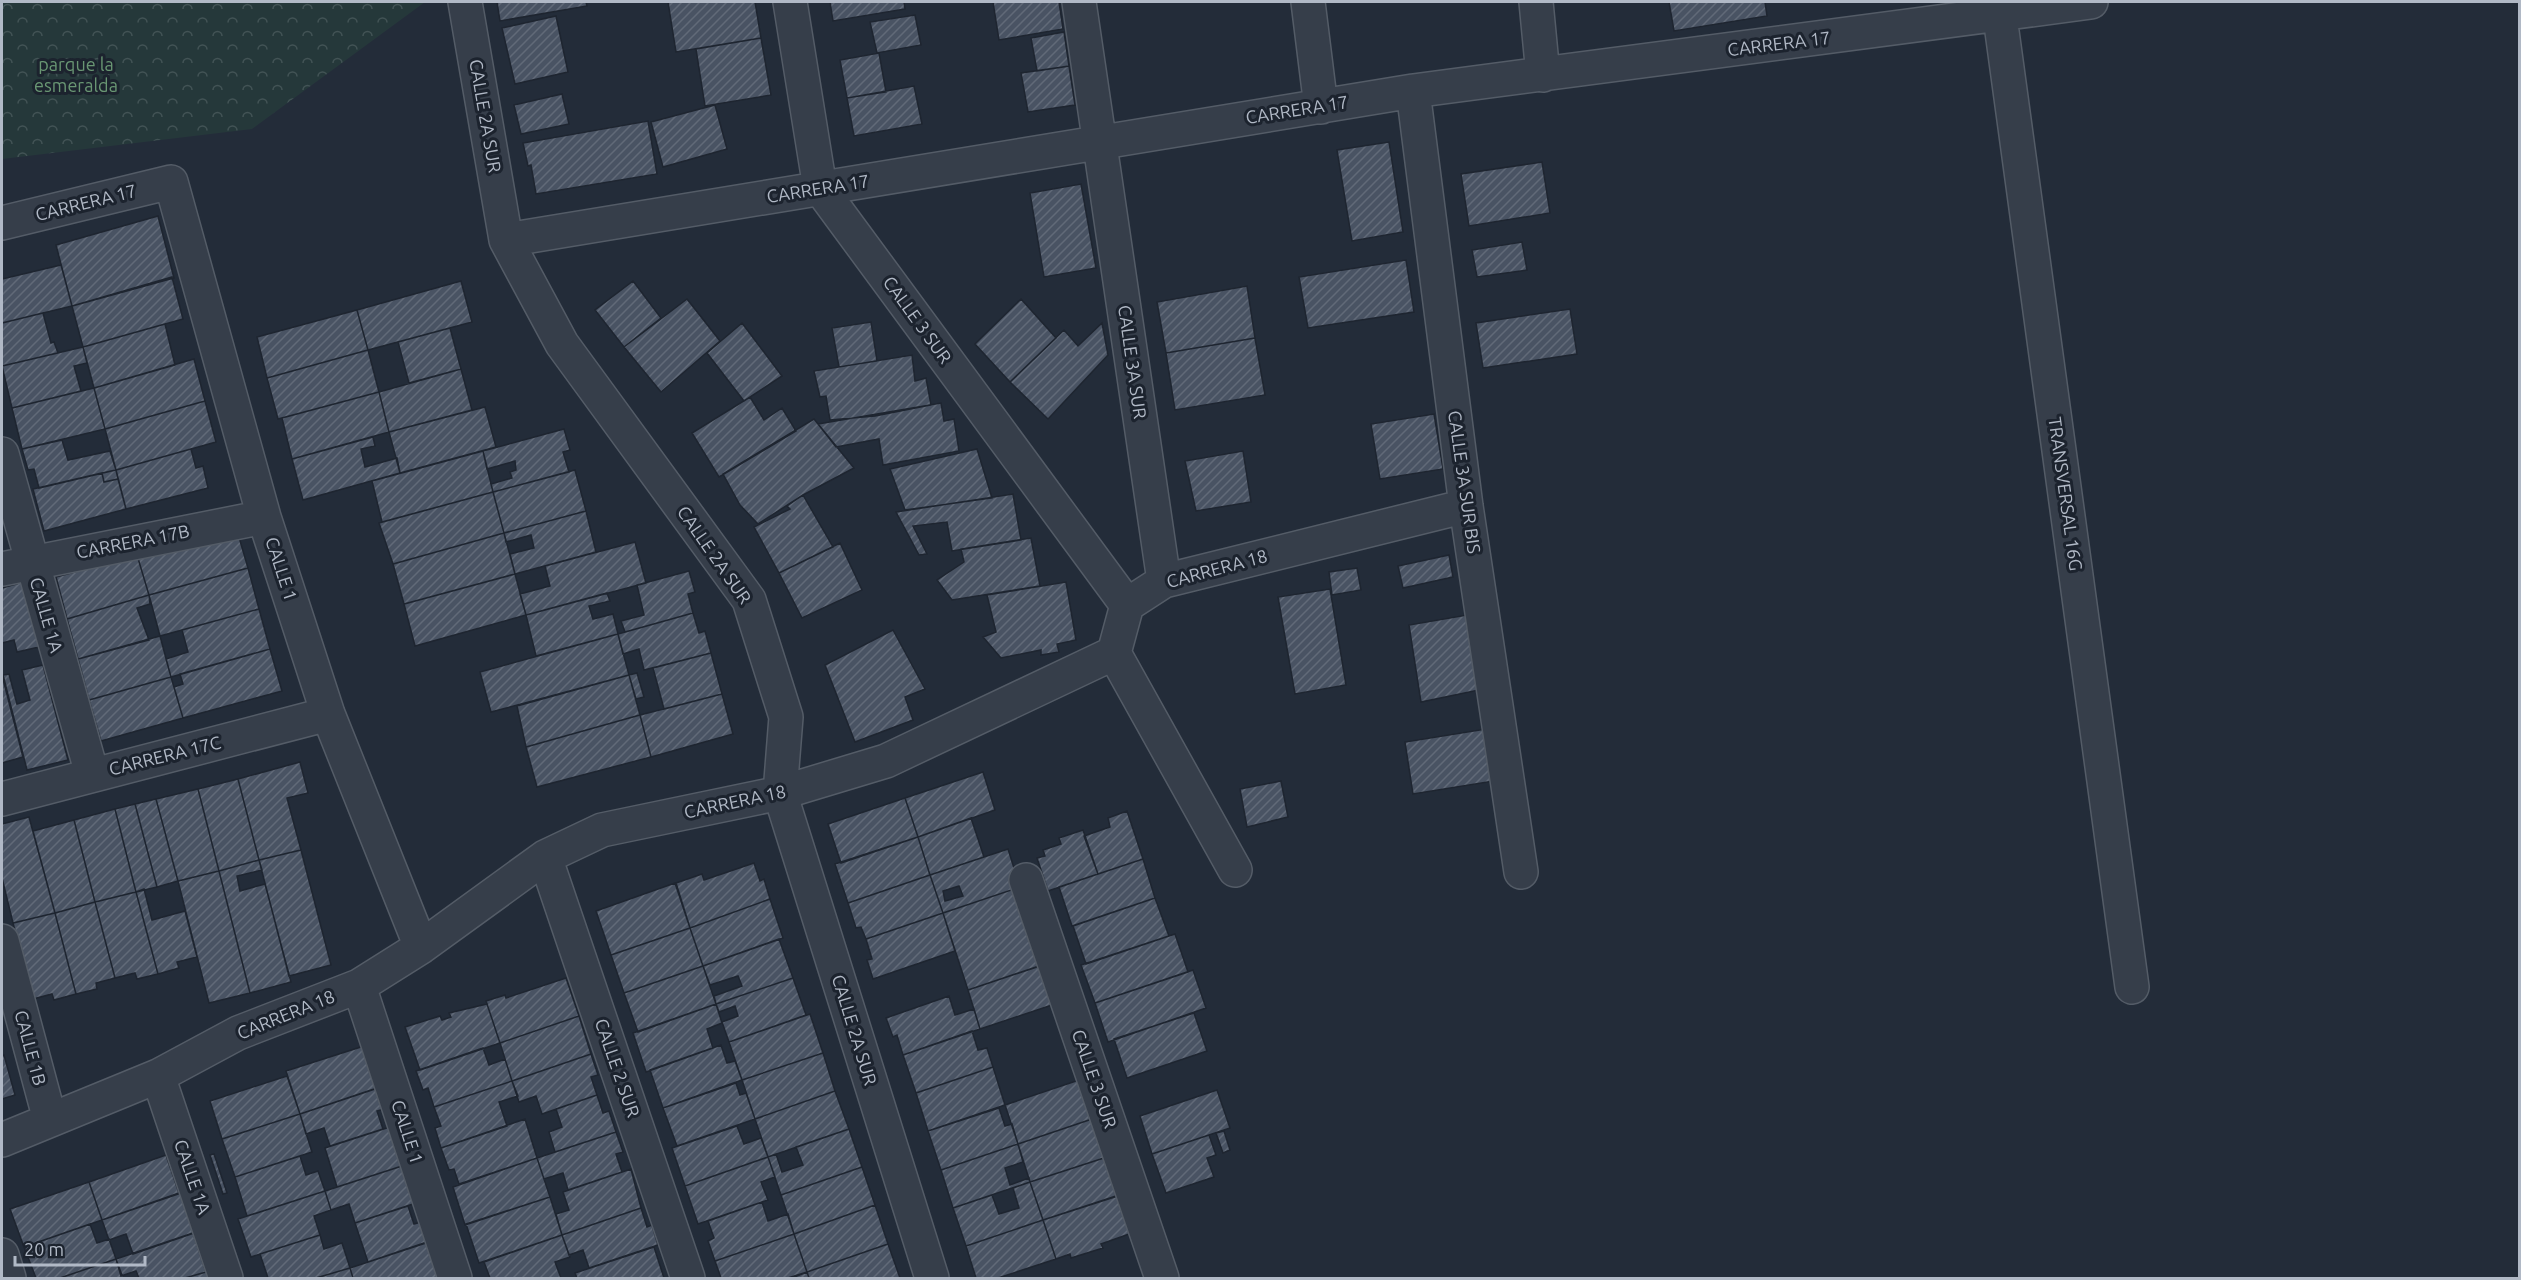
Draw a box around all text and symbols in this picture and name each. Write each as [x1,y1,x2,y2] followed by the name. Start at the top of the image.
[1726,27,1831,59] street label: CARRERA 17
[34,54,118,95] park label: parque la esmeralda
[466,58,506,174] street label: CALLE 2A SUR
[1244,91,1350,127] street label: CARRERA 17
[765,170,871,206] street label: CARRERA 17
[33,180,138,224] street label: CARRERA 17
[879,272,956,367] street label: CALLE 3 SUR
[1115,304,1151,420] street label: CALLE 3A SUR
[1445,409,1485,555] street label: CALLE 3A SUR BIS
[2045,416,2087,572] street label: TRANSVERSAL 16G
[674,502,756,607] street label: CALLE 2A SUR
[74,520,191,562] street label: CARRERA 17B
[262,534,302,603] street label: CALLE 1
[1164,545,1269,591] street label: CARRERA 18
[27,575,67,655] street label: CALLE 1A
[107,731,223,779] street label: CARRERA 17C
[682,780,788,822] street label: CARRERA 18
[829,972,881,1087] street label: CALLE 2A SUR
[234,985,337,1043] street label: CARRERA 18
[11,1008,51,1088] street label: CALLE 1B
[592,1016,644,1120] street label: CALLE 2 SUR
[1069,1027,1121,1131] street label: CALLE 3 SUR
[388,1097,428,1166] street label: CALLE 1
[171,1137,215,1217] street label: CALLE 1A
[15,1229,146,1267] scale bar
[24,1239,64,1259] text: 20 m

